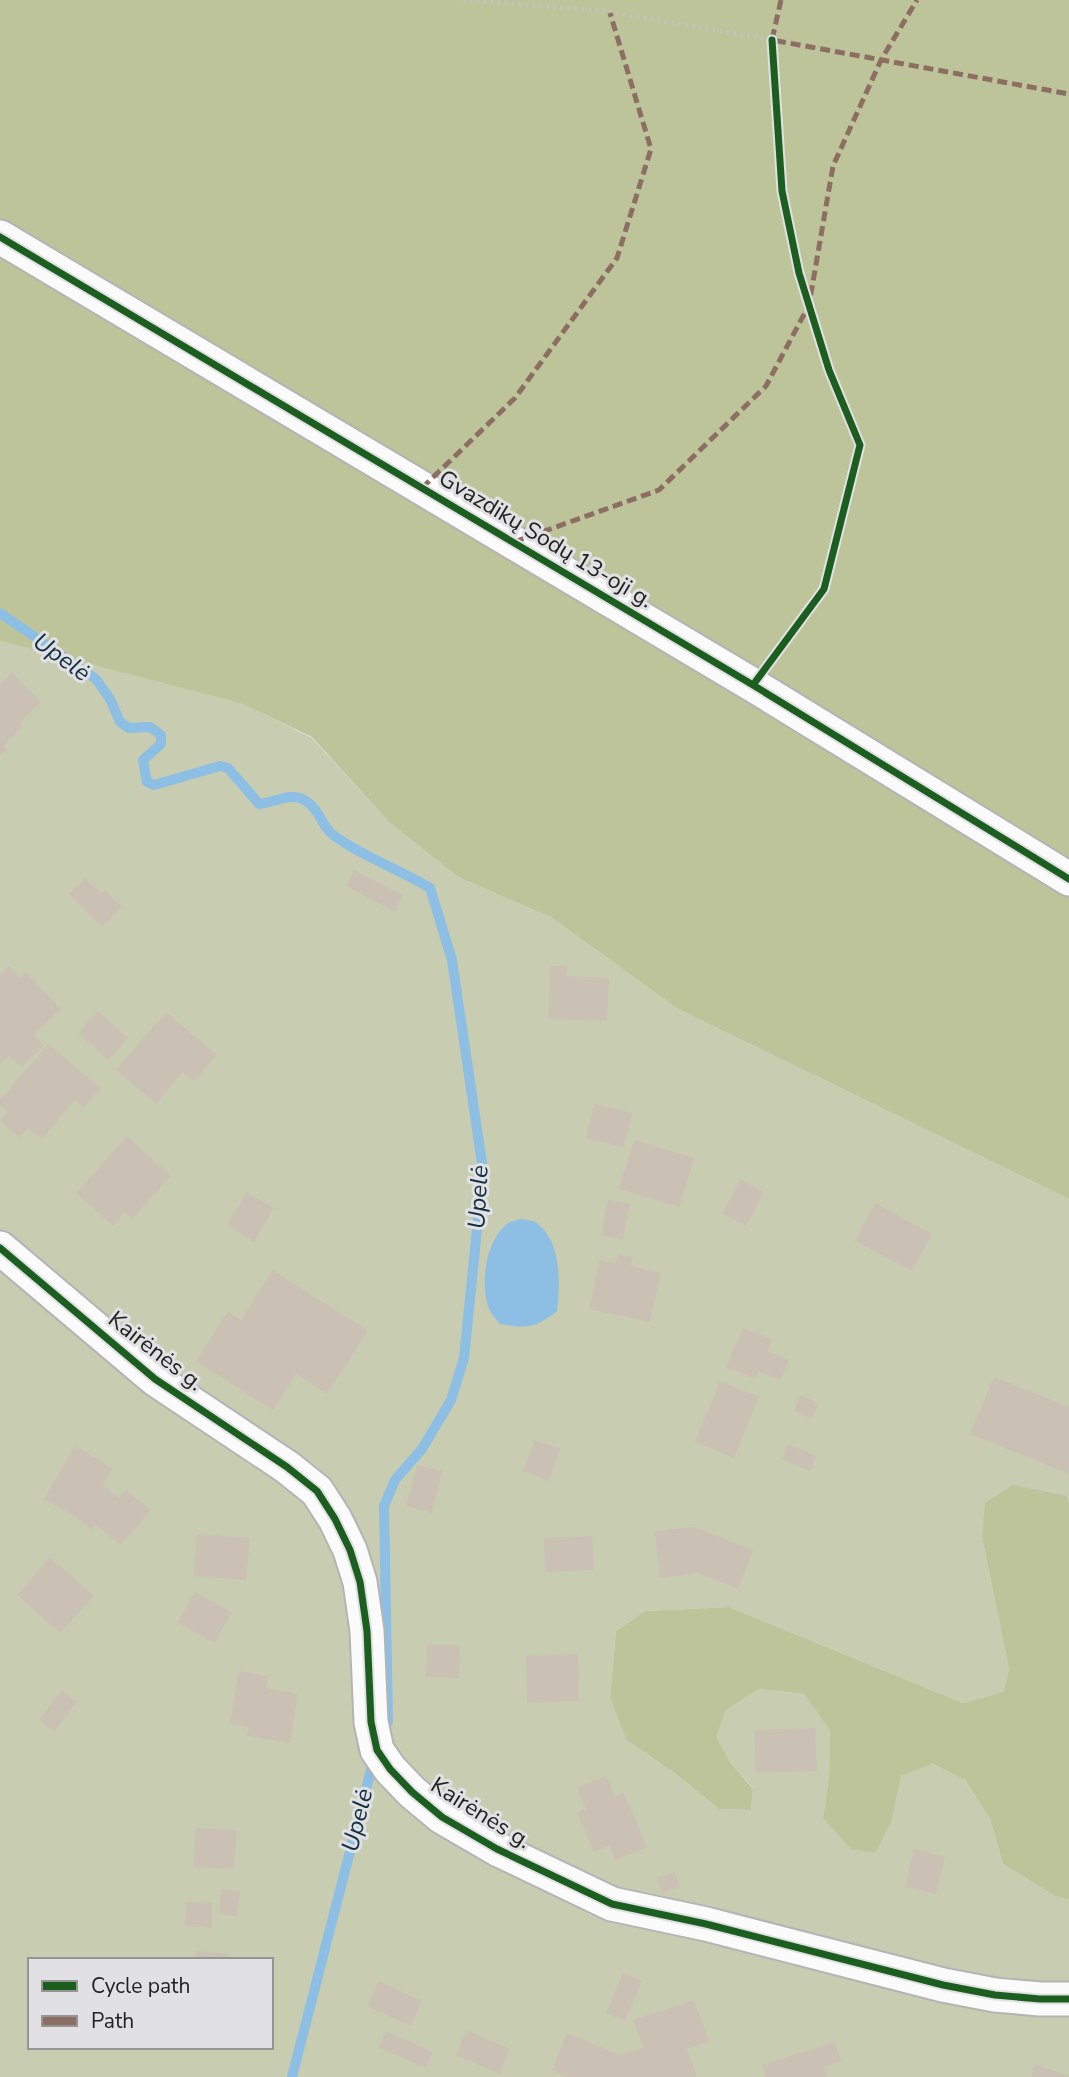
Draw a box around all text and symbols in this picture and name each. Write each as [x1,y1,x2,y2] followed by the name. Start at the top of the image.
[433,463,659,615] street label: Gvazdikų Sodų 13-oji g.
[27,625,97,689] water label: Upelė
[460,1164,496,1230] water label: Upelė
[102,1304,210,1398] street label: Kairėnės g.
[425,1770,537,1856] street label: Kairėnės g.
[334,1785,380,1855] water label: Upelė
[28,1958,273,2049] legend
[91,1972,190,2000] text: Cycle path
[91,2007,134,2035] text: Path

